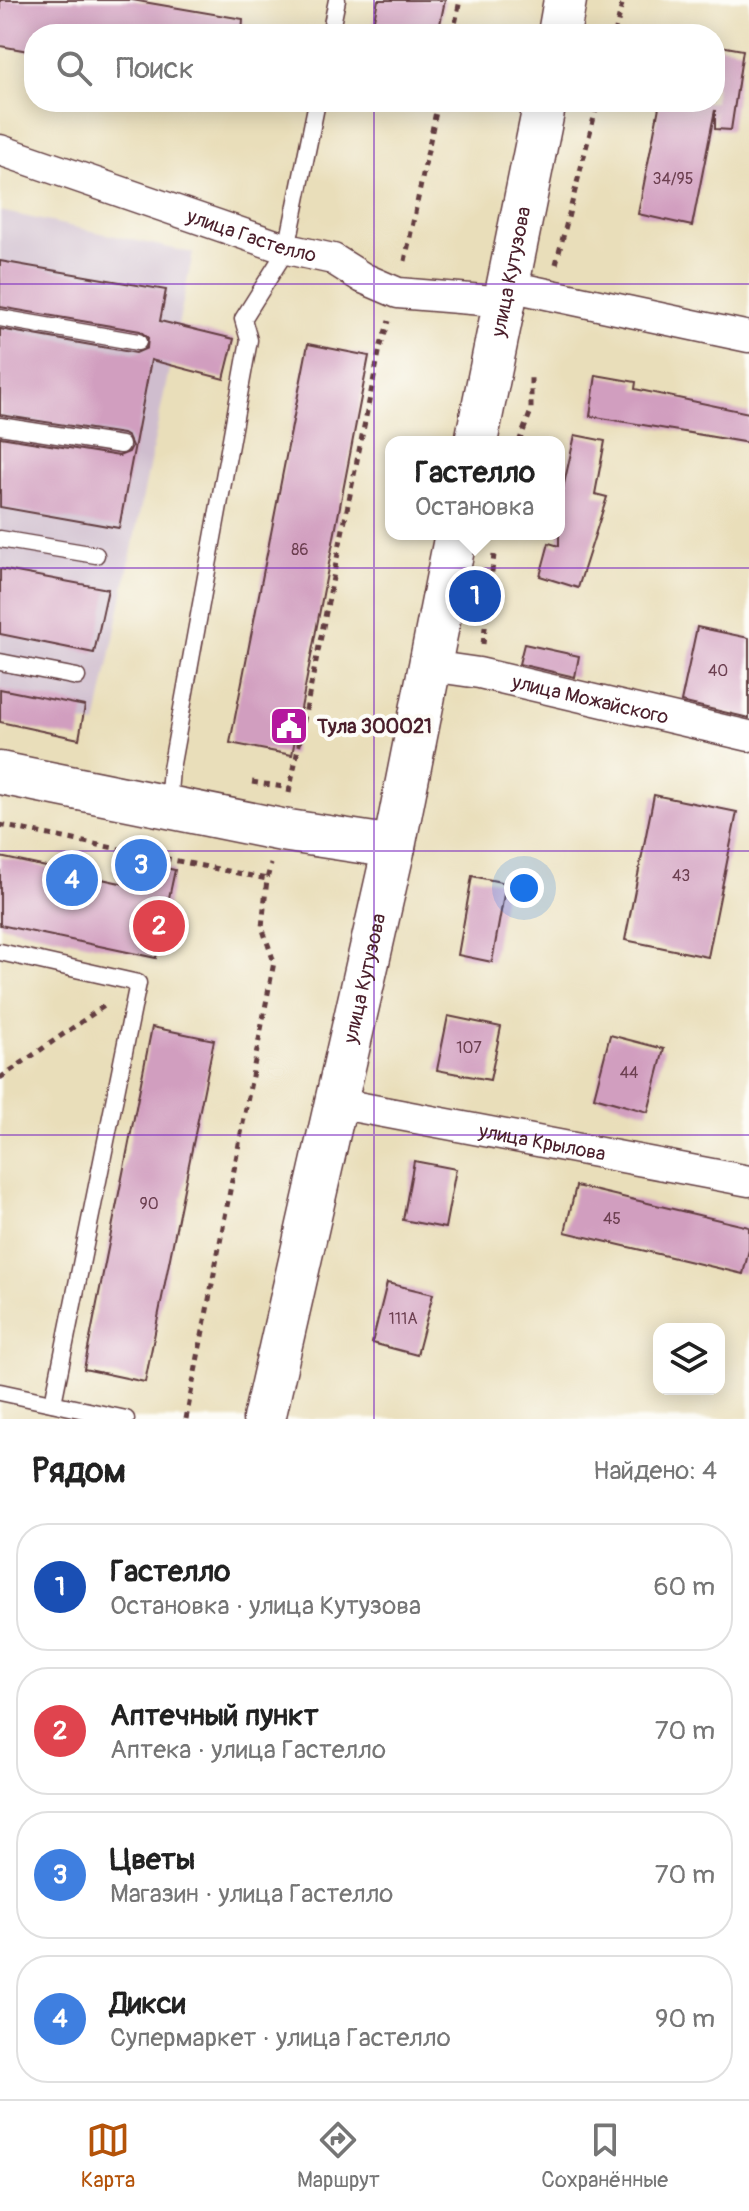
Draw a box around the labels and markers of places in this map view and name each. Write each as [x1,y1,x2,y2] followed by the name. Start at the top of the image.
[449,566,501,626] pin: 1
[268,705,310,747] public building icon: Тула 300021
[316,714,432,739] place label: Тула 300021
[115,835,167,895] pin: 3
[46,850,98,910] pin: 4
[133,896,185,956] pin: 2

